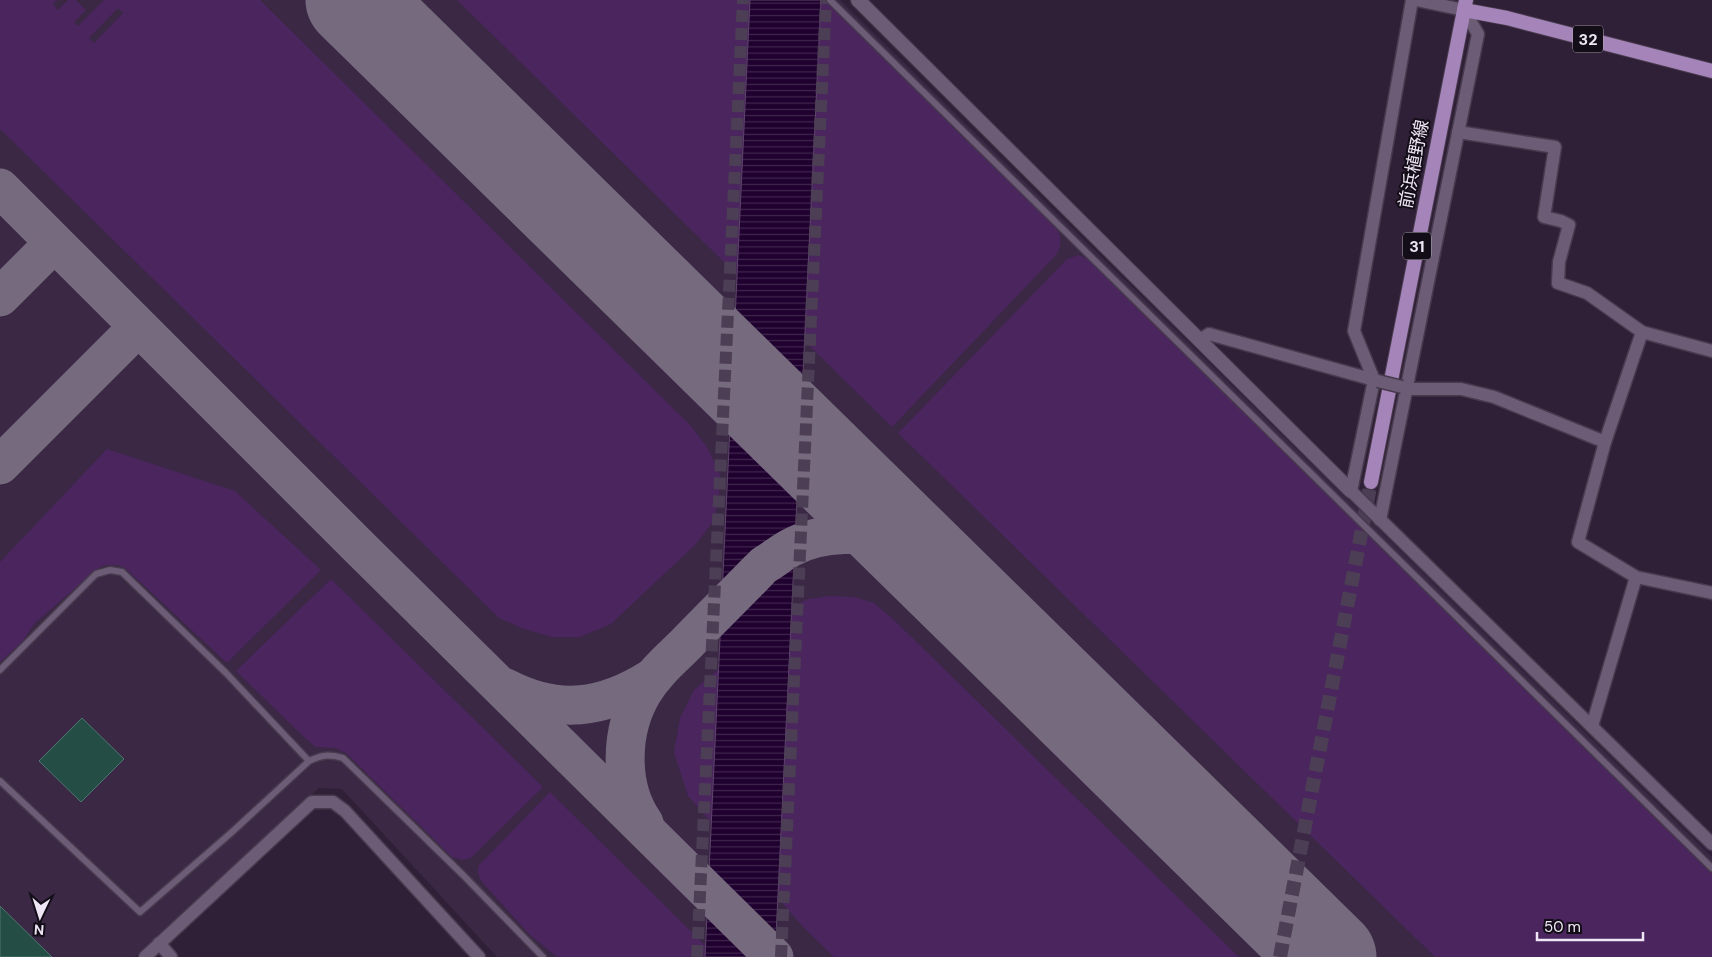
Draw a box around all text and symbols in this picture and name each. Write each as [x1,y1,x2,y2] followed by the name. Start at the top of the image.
[1573,26,1603,52] road number: 32
[1394,118,1434,210] street label: 前浜植野線
[1403,232,1431,260] road number: 31
[15,892,65,942] north arrow
[1537,910,1643,942] scale bar
[1544,917,1581,937] text: 50 m
[33,921,45,939] text: N

